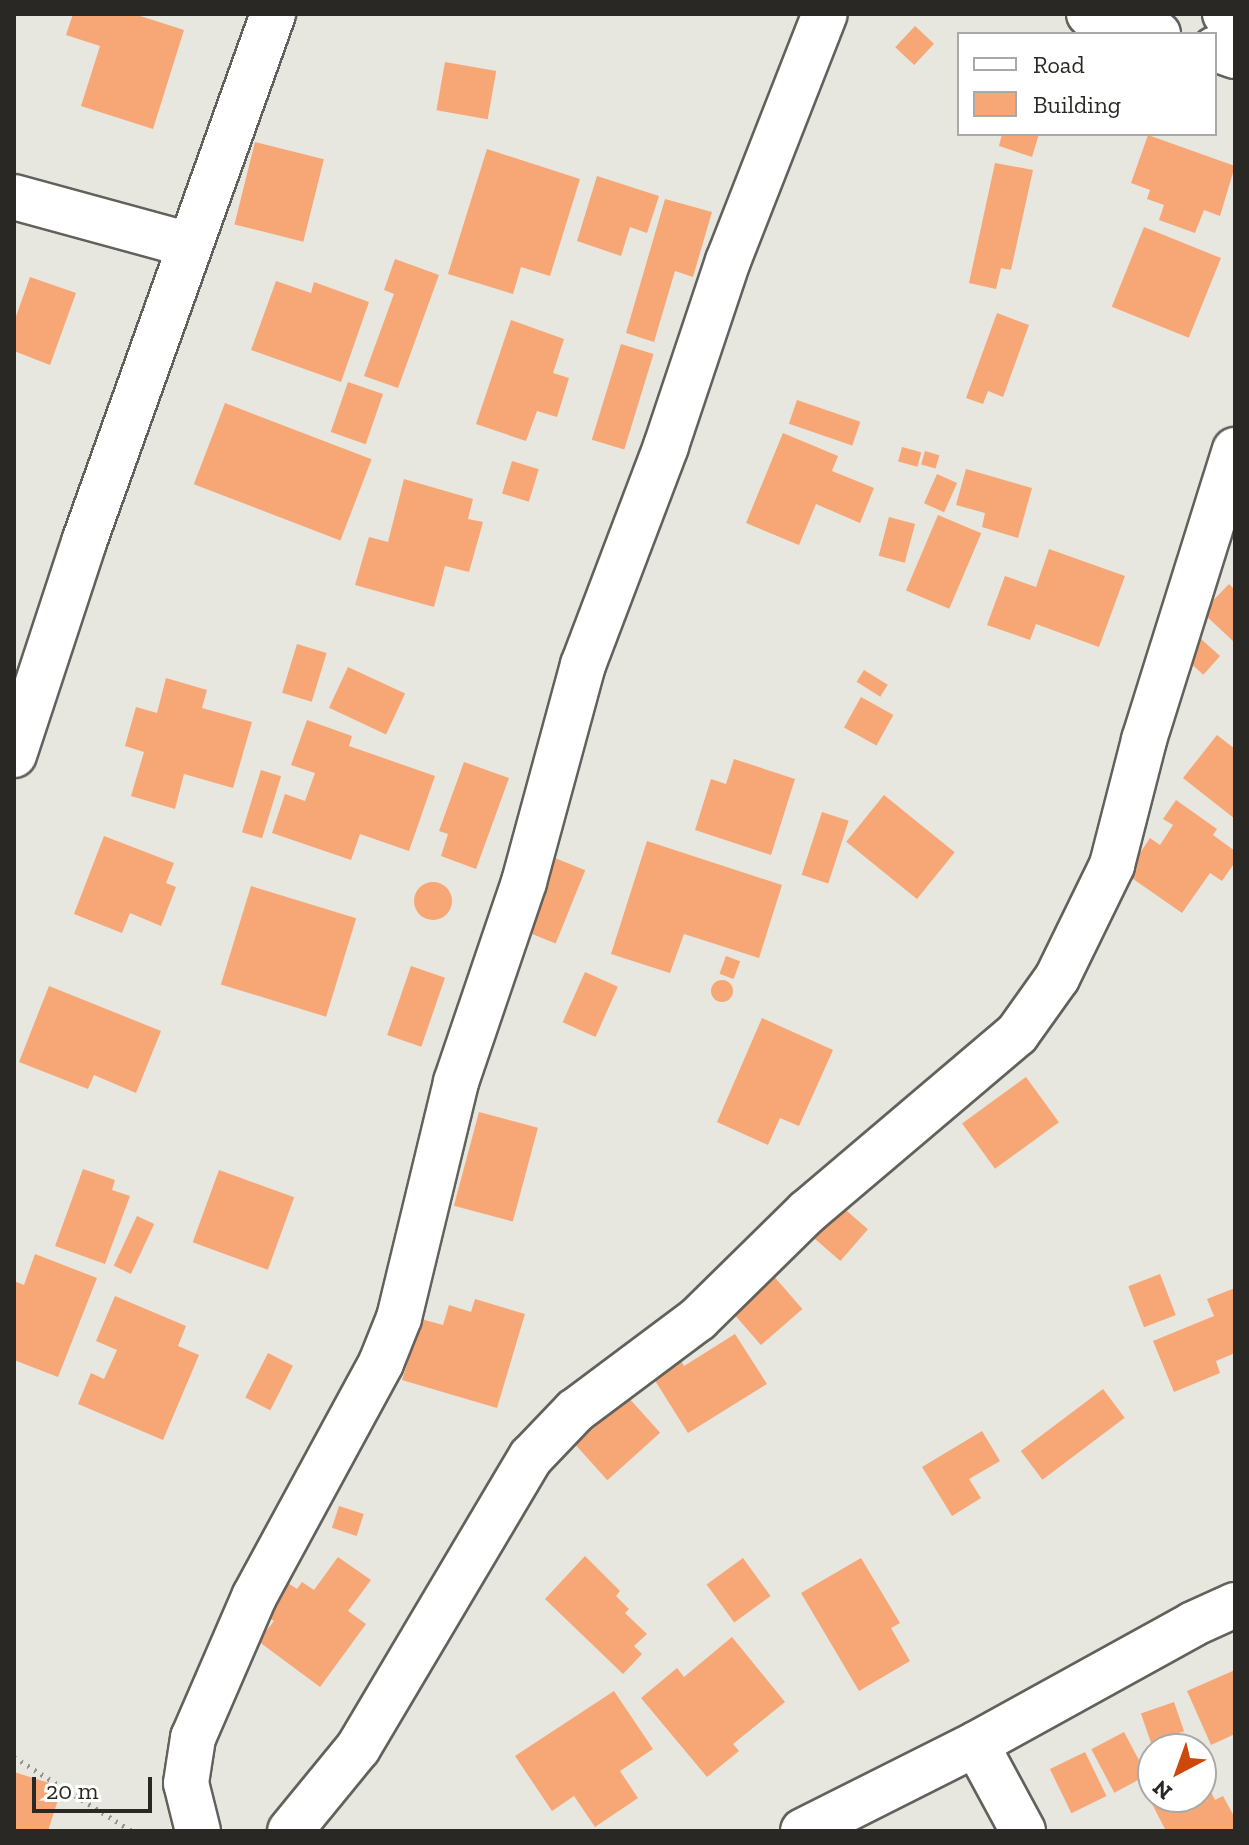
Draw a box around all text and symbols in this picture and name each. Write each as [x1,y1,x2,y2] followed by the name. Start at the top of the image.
[957,32,1217,136] legend
[1033,50,1085,79] text: Road
[1033,90,1121,119] text: Building
[1137,1733,1217,1813] north arrow
[36,1761,156,1811] scale bar
[1147,1774,1177,1806] text: N
[46,1776,98,1805] text: 20 m

